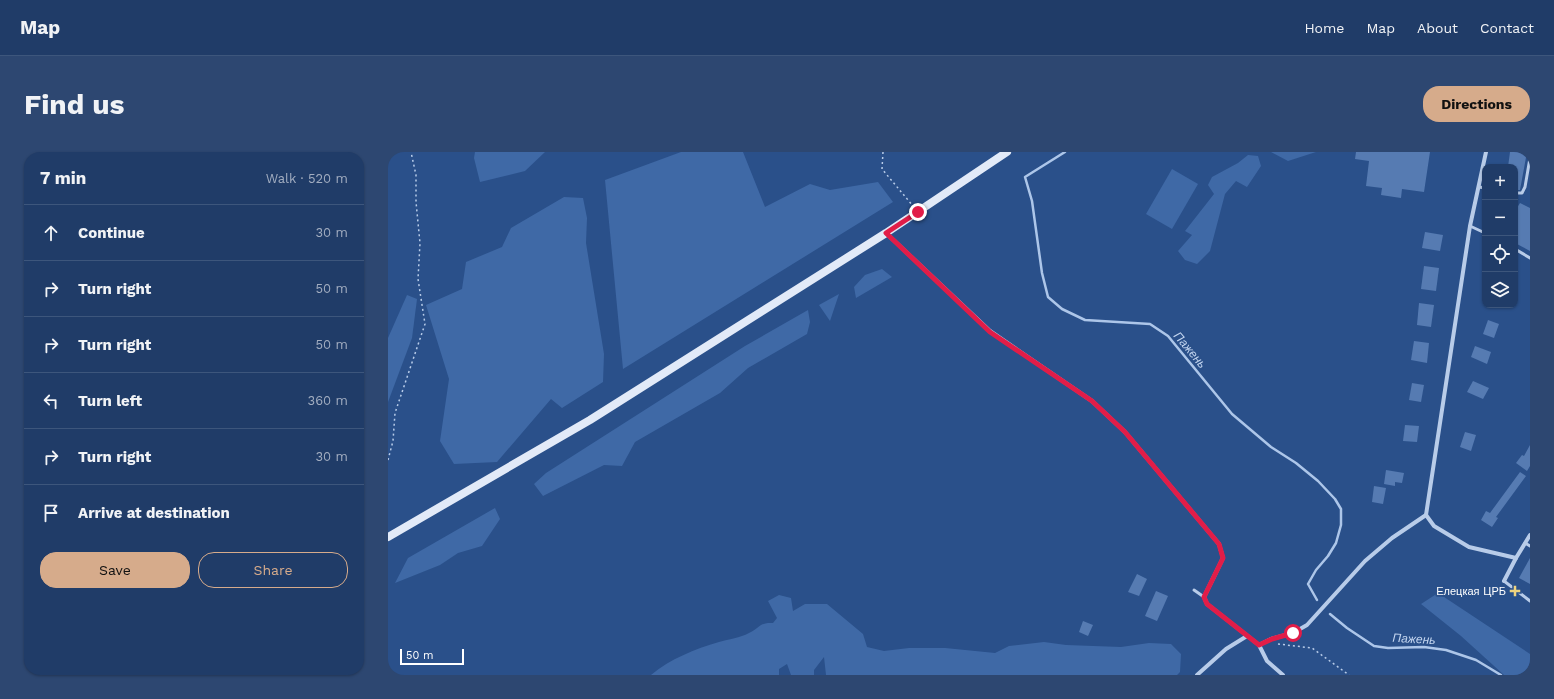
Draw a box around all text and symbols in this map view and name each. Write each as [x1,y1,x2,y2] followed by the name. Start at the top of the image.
[20,16,60,39] text: Map
[1304,20,1344,36] text: Home
[1366,20,1395,36] text: Map
[1417,20,1458,36] text: About
[1480,20,1534,36] text: Contact
[1423,86,1530,122] button: Directions
[24,88,124,121] text: Find us
[1482,164,1518,308] map controls
[1482,164,1518,200] button: +
[40,168,86,188] text: 7 min
[266,171,348,186] text: Walk · 520 m
[1482,200,1518,236] button: −
[909,203,927,221] route end
[40,222,62,244] icon: ahead
[78,224,145,242] text: Continue
[316,225,348,240] text: 30 m
[1482,236,1518,272] button: locate
[1482,272,1518,308] button: layers
[40,278,62,300] icon: right
[78,280,151,298] text: Turn right
[316,281,348,296] text: 50 m
[1171,329,1209,371] water label: Пажень
[40,334,62,356] icon: right
[78,336,151,354] text: Turn right
[316,337,348,352] text: 50 m
[40,390,62,412] icon: left
[78,392,142,410] text: Turn left
[308,393,348,408] text: 360 m
[40,446,62,468] icon: right
[78,448,151,466] text: Turn right
[316,449,348,464] text: 30 m
[40,502,62,524] icon: arrive
[78,504,230,522] text: Arrive at destination
[40,552,190,588] button: Save
[198,552,348,588] button: Share
[1436,585,1506,598] place label: Елецкая ЦРБ
[1509,585,1521,597] marker: Елецкая ЦРБ
[1284,624,1302,642] route start
[1392,631,1436,647] water label: Пажень
[400,647,464,666] scale bar
[406,649,433,662] text: 50 m

